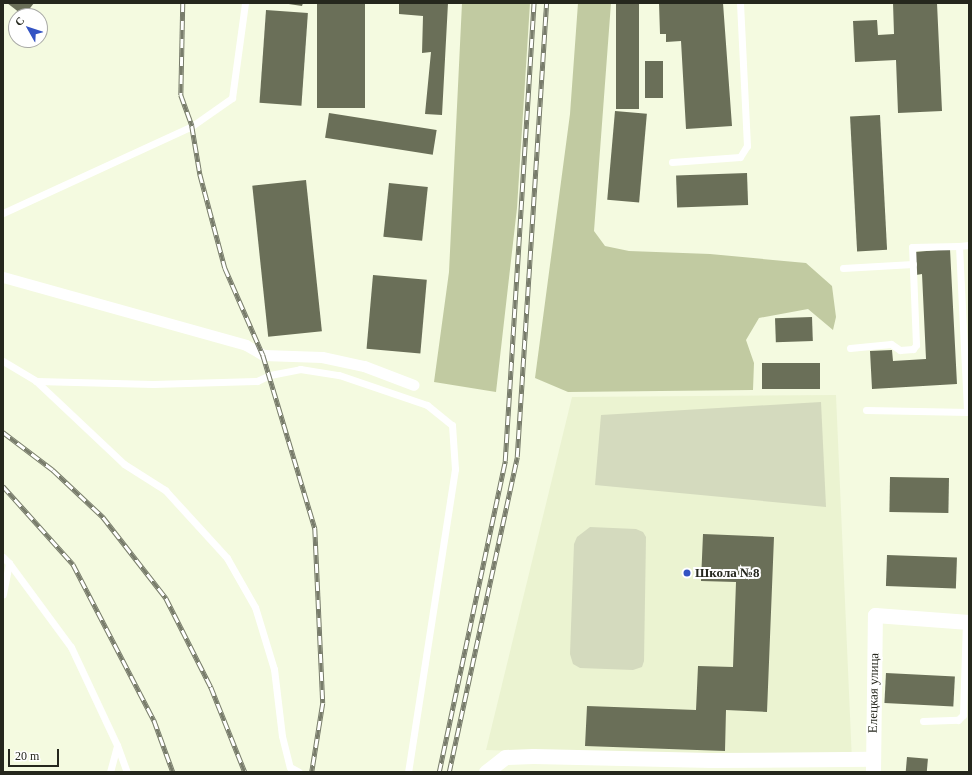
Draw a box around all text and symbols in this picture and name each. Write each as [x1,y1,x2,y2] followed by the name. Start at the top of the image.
[8,8,48,48] north arrow
[12,14,27,28] text: С
[695,565,760,581] place label: Школа №8
[682,568,692,578] marker: Школа №8
[865,653,883,733] street label: Елецкая улица
[10,741,61,767] scale bar
[15,749,39,763] text: 20 m

